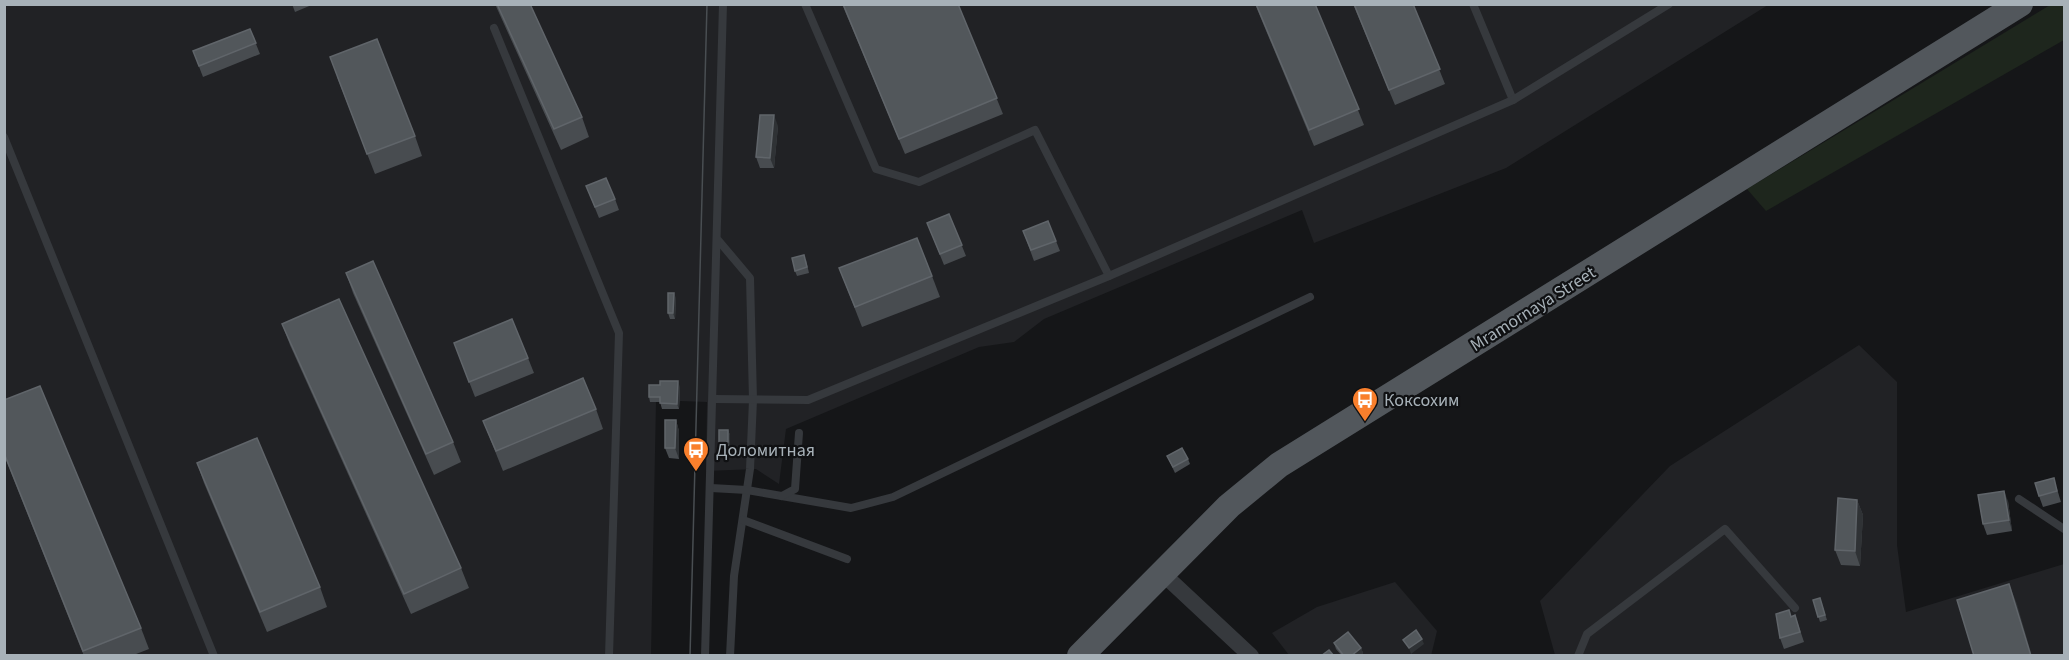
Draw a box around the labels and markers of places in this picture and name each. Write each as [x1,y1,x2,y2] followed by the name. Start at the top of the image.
[1350,385,1380,423] bus stop icon: Коксохим
[1384,388,1460,413] place label: Коксохим
[681,435,711,473] bus stop icon: Доломитная
[716,438,815,463] place label: Доломитная

